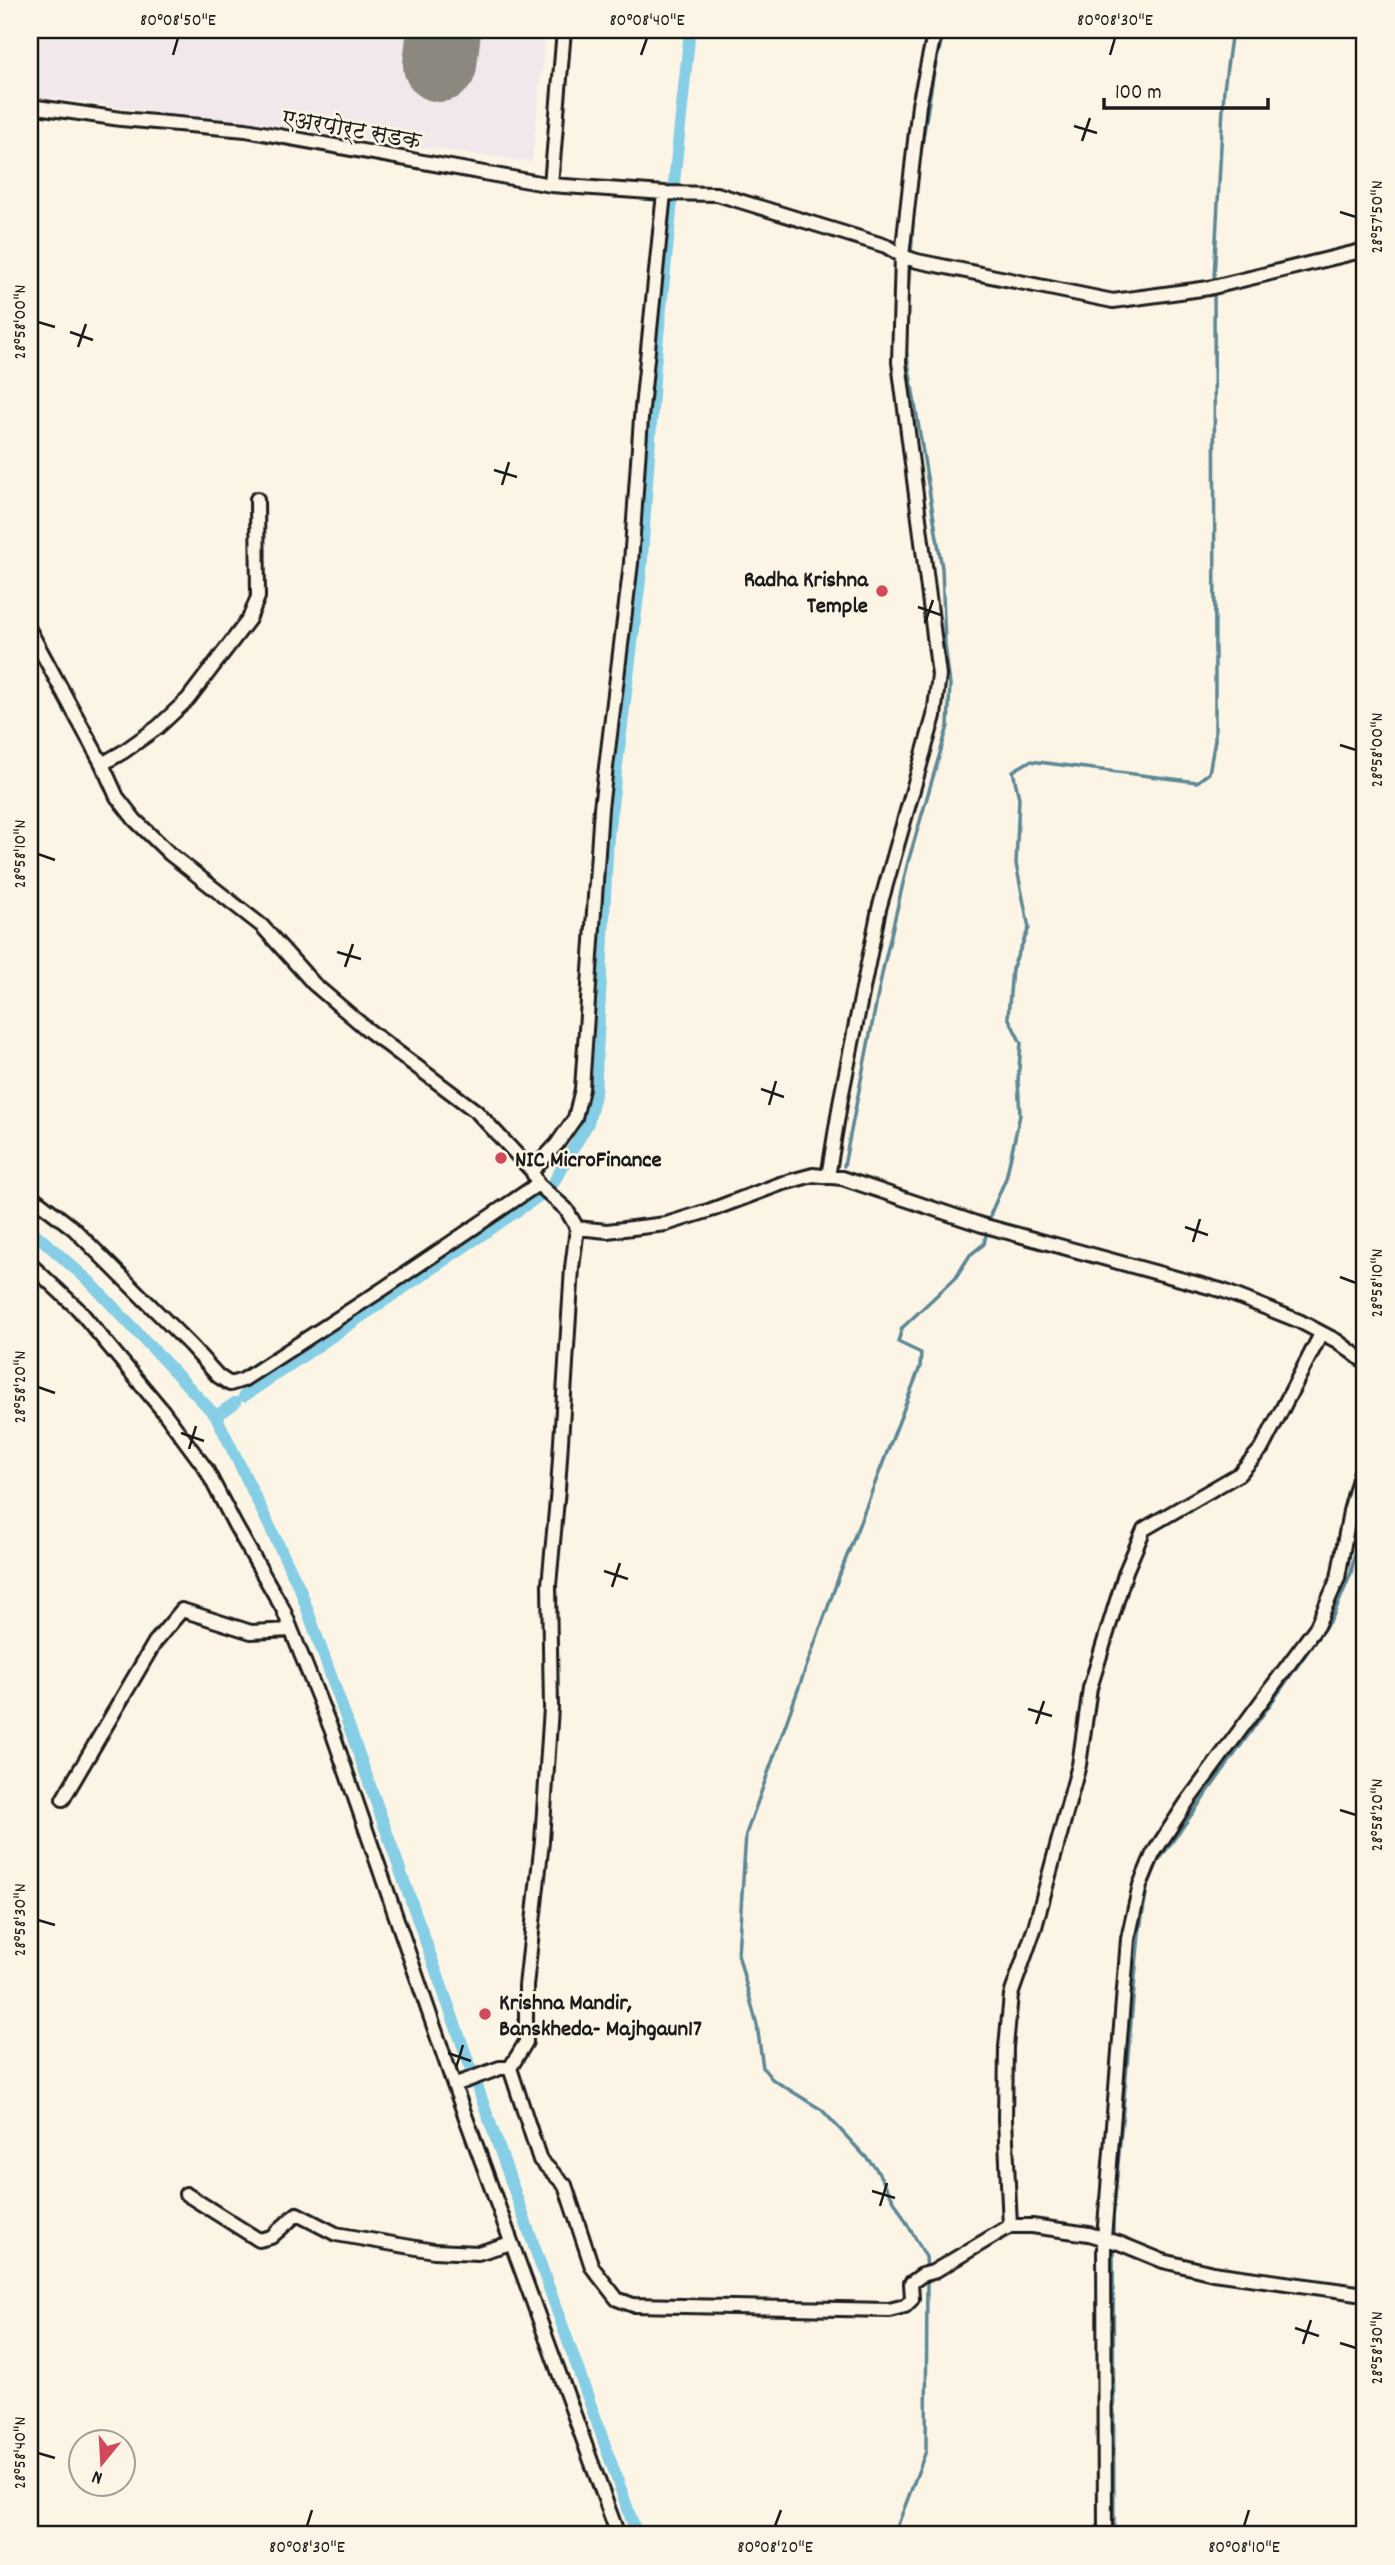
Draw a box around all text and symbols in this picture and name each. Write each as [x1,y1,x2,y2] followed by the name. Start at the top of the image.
[140,9,216,34] text: 80°08'50"E
[609,9,685,34] text: 80°08'40"E
[1077,9,1153,34] text: 80°08'30"E
[1104,66,1269,110] scale bar
[1115,79,1162,109] text: 100 m
[278,103,424,160] street label: एअरपोर्ट सडक
[1366,180,1391,254] text: 28°57'50"N
[9,285,34,359] text: 28°58'00"N
[744,565,869,624] place label: Radha Krishna Temple
[874,583,890,599] marker: Radha Krishna Temple
[1366,713,1391,787] text: 28°58'00"N
[9,819,34,889] text: 28°58'10"N
[515,1145,662,1178] place label: NIC MicroFinance
[493,1150,509,1166] marker: NIC MicroFinance
[1366,1248,1391,1318] text: 28°58'10"N
[9,1351,34,1423] text: 28°58'20"N
[1366,1779,1391,1851] text: 28°58'20"N
[9,1883,34,1957] text: 28°58'30"N
[499,1988,702,2047] place label: Krishna Mandir, Banskheda- Majhgaun17
[477,2006,493,2022] marker: Krishna Mandir, Banskheda- Majhgaun17
[1366,2311,1391,2385] text: 28°58'30"N
[9,2417,34,2489] text: 28°58'40"N
[66,2428,136,2498] north arrow
[89,2462,106,2490] text: N
[269,2536,345,2561] text: 80°08'30"E
[737,2536,813,2561] text: 80°08'20"E
[1208,2536,1280,2561] text: 80°08'10"E

